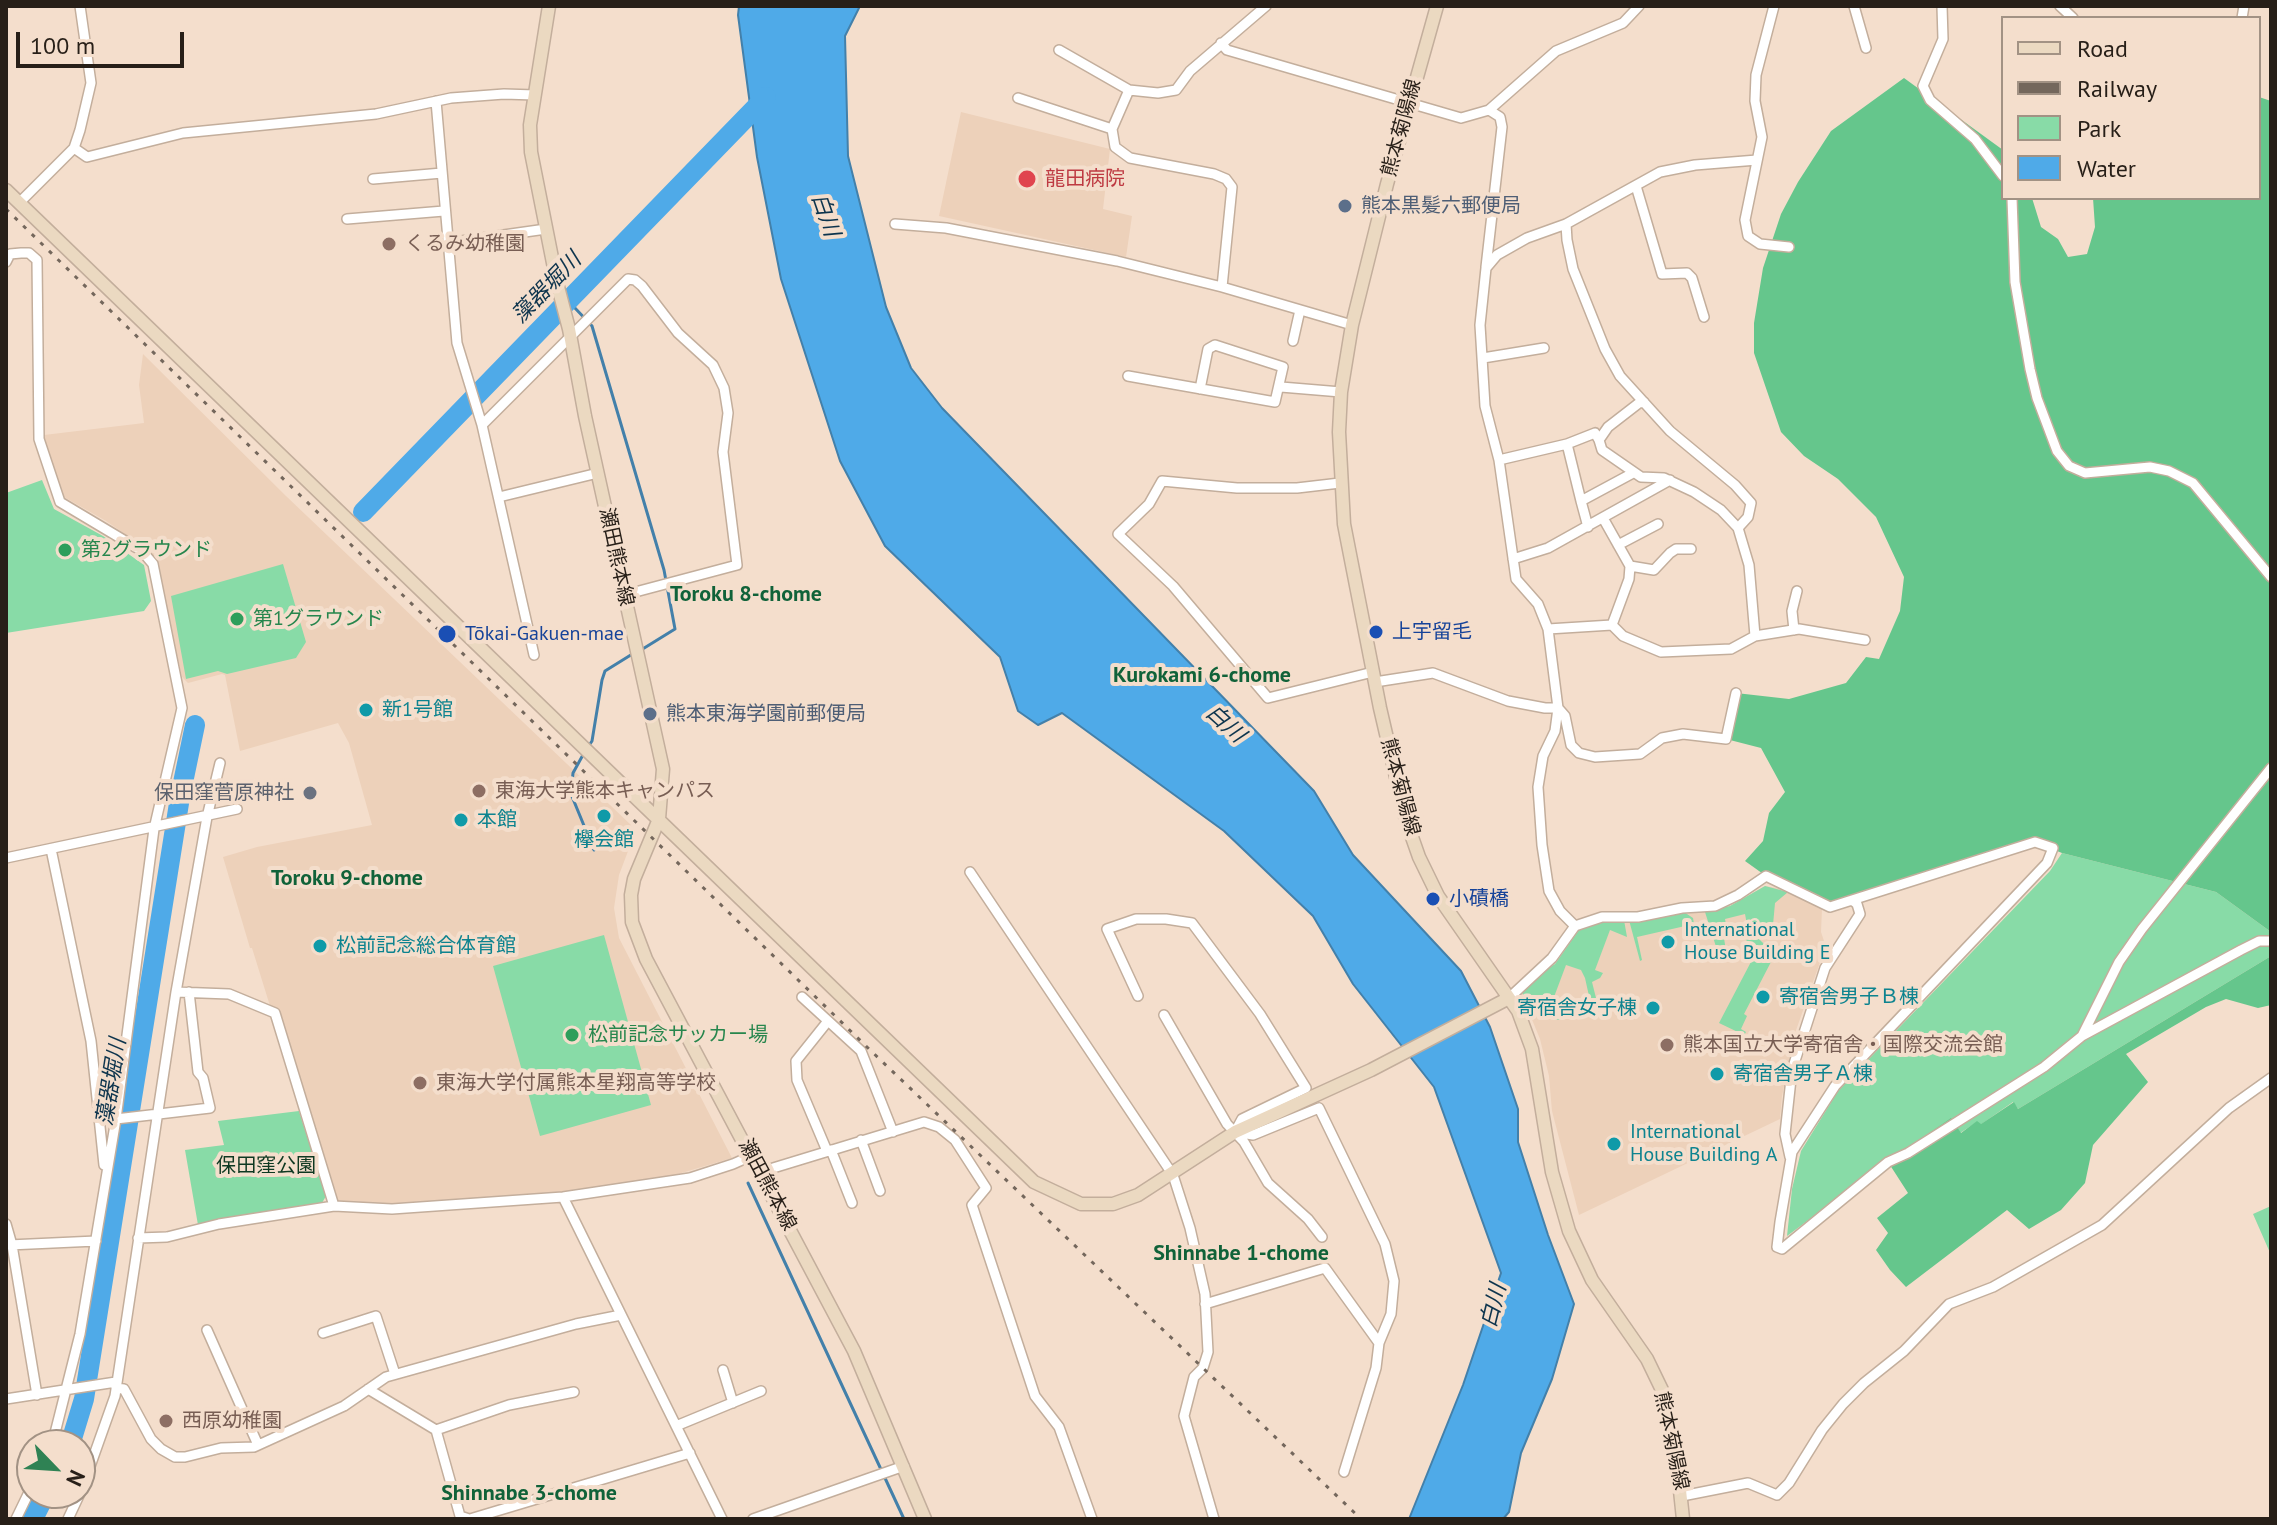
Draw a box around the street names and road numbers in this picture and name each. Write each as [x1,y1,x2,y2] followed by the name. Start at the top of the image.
[1377,77,1427,179] street label: 熊本菊陽線
[594,506,638,608] street label: 瀬田熊本線
[1375,736,1425,838] street label: 熊本菊陽線
[733,1135,801,1235] street label: 瀬田熊本線
[1649,1390,1693,1492] street label: 熊本菊陽線

